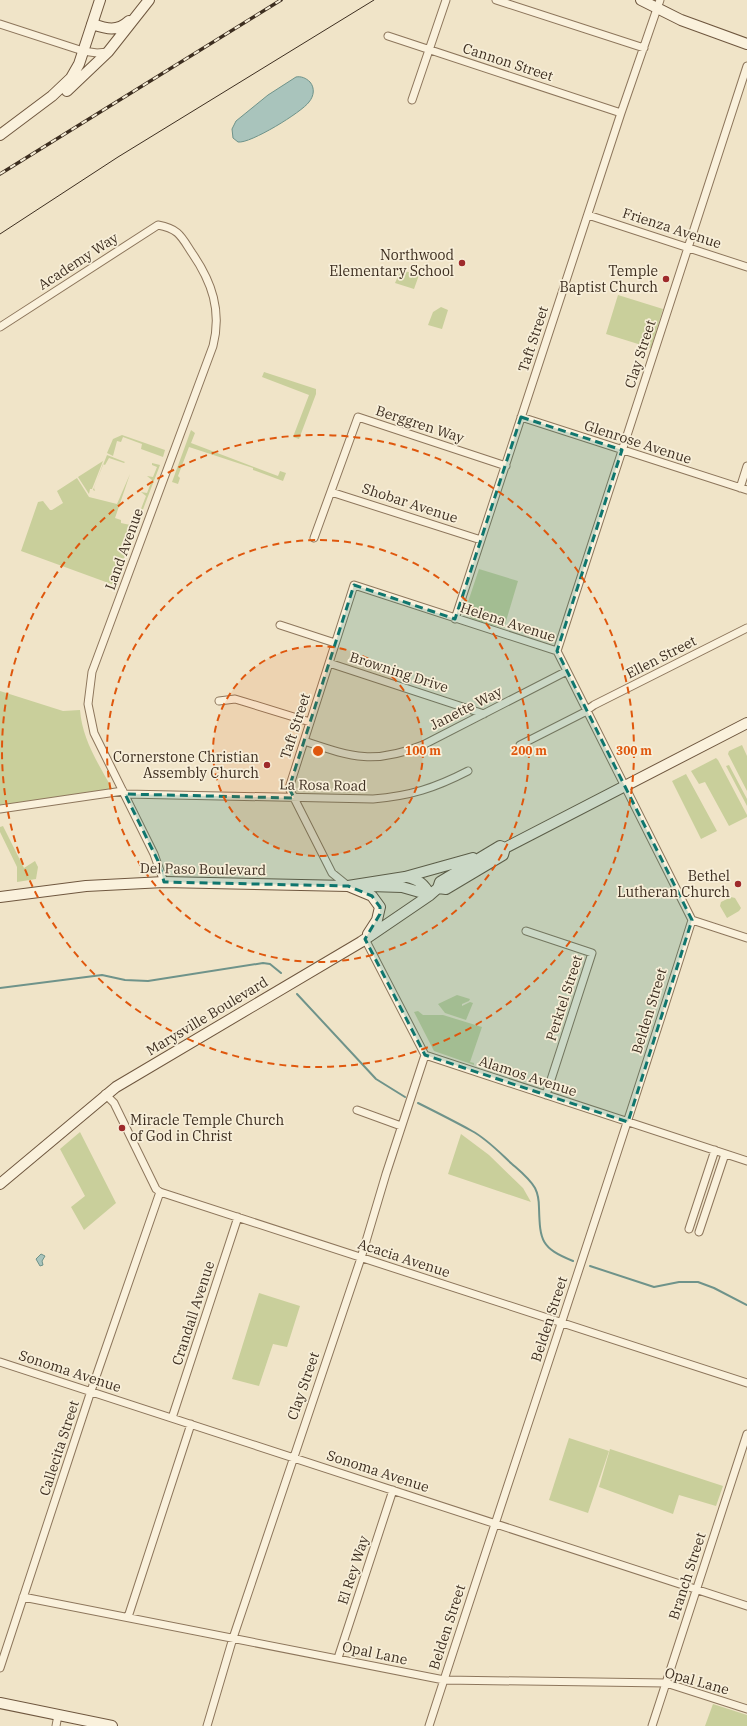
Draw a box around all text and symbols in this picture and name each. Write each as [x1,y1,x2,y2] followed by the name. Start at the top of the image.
[461,39,555,85] street label: Cannon Street
[620,204,724,252] street label: Frienza Avenue
[35,228,122,294] street label: Academy Way
[329,246,454,280] place label: Northwood Elementary School
[457,258,467,268] marker: Northwood Elementary School
[559,262,658,296] place label: Temple Baptist Church
[661,274,671,284] marker: Temple Baptist Church
[514,304,552,374] street label: Taft Street
[620,317,660,390] street label: Clay Street
[374,401,467,447] street label: Berggren Way
[582,416,694,468] street label: Glenrose Avenue
[360,479,460,527] street label: Shobar Avenue
[101,506,147,592] street label: Land Avenue
[458,598,558,646] street label: Helena Avenue
[623,632,699,682] street label: Ellen Street
[347,648,451,696] street label: Browning Drive
[427,682,506,734] street label: Janette Way
[276,691,314,761] street label: Taft Street
[405,743,441,758] text: 100 m
[511,743,547,758] text: 200 m
[616,743,652,758] text: 300 m
[311,744,325,758] centre of rings
[113,748,259,782] place label: Cornerstone Christian Assembly Church
[262,760,272,770] marker: Cornerstone Christian Assembly Church
[279,775,367,795] street label: La Rosa Road
[140,859,267,879] street label: Del Paso Boulevard
[617,867,730,901] place label: Bethel Lutheran Church
[733,879,743,889] marker: Bethel Lutheran Church
[542,953,586,1043] street label: Perktel Street
[627,966,671,1056] street label: Belden Street
[143,972,272,1059] street label: Marysville Boulevard
[477,1052,579,1100] street label: Alamos Avenue
[130,1111,284,1145] place label: Miracle Temple Church of God in Christ
[117,1123,127,1133] marker: Miracle Temple Church of God in Christ
[356,1235,452,1281] street label: Acacia Avenue
[168,1259,218,1367] street label: Crandall Avenue
[527,1274,571,1364] street label: Belden Street
[17,1346,123,1396] street label: Sonoma Avenue
[283,1350,323,1422] street label: Clay Street
[35,1398,83,1498] street label: Callecita Street
[325,1446,431,1496] street label: Sonoma Avenue
[664,1530,710,1622] street label: Branch Street
[333,1533,373,1607] street label: El Rey Way
[425,1582,469,1672] street label: Belden Street
[341,1637,409,1669] street label: Opal Lane
[663,1663,731,1699] street label: Opal Lane

